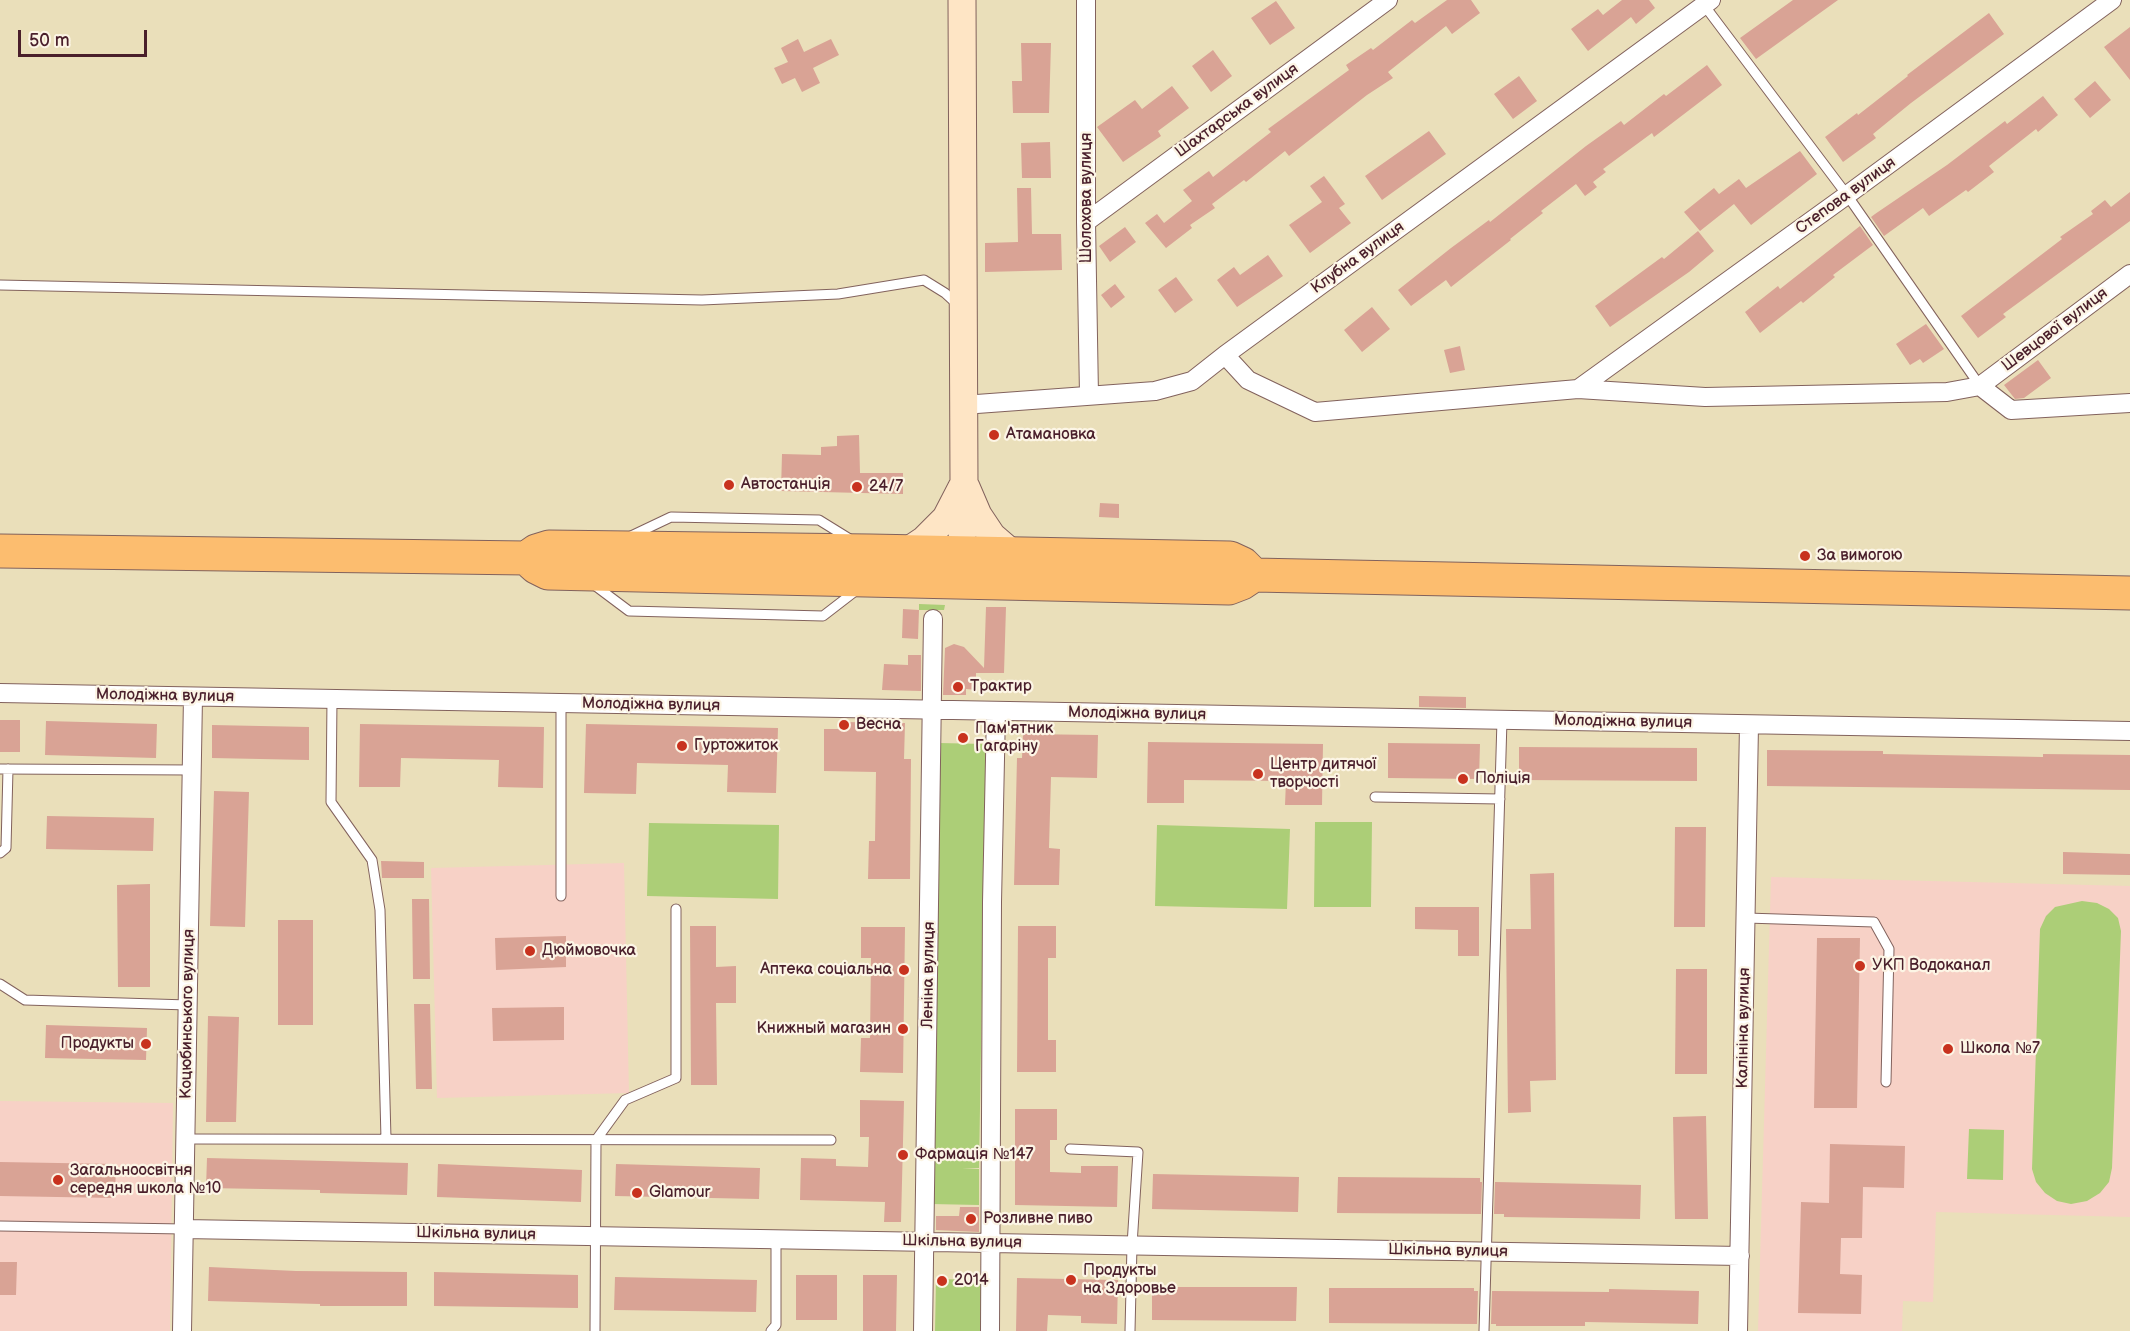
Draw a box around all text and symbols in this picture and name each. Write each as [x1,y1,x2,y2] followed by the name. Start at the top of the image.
[21,18,150,56] scale bar
[29,30,70,51] text: 50 m
[1172,60,1302,162] street label: Шахтарська вулиця
[1077,133,1097,263] street label: Шолохова вулиця
[1792,153,1900,239] street label: Степова вулиця
[1308,218,1408,298] street label: Клубна вулиця
[1998,284,2112,376] street label: Шевцової вулиця
[1006,425,1096,445] place label: Атамановка
[987,428,1001,442] marker: Атамановка
[741,475,830,495] place label: Автостанція
[869,477,903,497] place label: 24/7
[722,478,736,492] marker: Автостанція
[850,480,864,494] marker: 24/7
[1817,546,1902,566] place label: За вимогою
[1798,549,1812,563] marker: За вимогою
[970,677,1032,697] place label: Трактир
[951,680,965,694] marker: Трактир
[96,685,234,707] street label: Молодіжна вулиця
[582,694,720,716] street label: Молодіжна вулиця
[1068,703,1206,725] street label: Молодіжна вулиця
[1554,711,1692,733] street label: Молодіжна вулиця
[856,715,901,735] place label: Весна
[837,718,851,732] marker: Весна
[975,719,1053,757] place label: Пам'ятник Гагаріну
[956,731,970,745] marker: Пам'ятник Гагаріну
[694,736,778,756] place label: Гуртожиток
[675,739,689,753] marker: Гуртожиток
[1270,755,1376,793] place label: Центр дитячої творчості
[1251,767,1265,781] marker: Центр дитячої творчості
[1475,769,1530,789] place label: Поліція
[1456,772,1470,786] marker: Поліція
[918,921,940,1029] street label: Леніна вулиця
[177,929,199,1099] street label: Коцюбинського вулиця
[542,941,636,961] place label: Дюймовочка
[523,944,537,958] marker: Дюймовочка
[1872,956,1991,976] place label: УКП Водоканал
[1853,959,1867,973] marker: УКП Водоканал
[760,960,892,980] place label: Аптека соціальна
[897,963,911,977] marker: Аптека соціальна
[1733,967,1755,1089] street label: Калініна вулиця
[757,1019,891,1039] place label: Книжный магазин
[896,1022,910,1036] marker: Книжный магазин
[61,1034,134,1054] place label: Продукты
[139,1037,153,1051] marker: Продукты
[1960,1039,2040,1059] place label: Школа №7
[1941,1042,1955,1056] marker: Школа №7
[915,1145,1033,1165] place label: Фармація №147
[896,1148,910,1162] marker: Фармація №147
[70,1161,221,1199] place label: Загальноосвітня середня школа №10
[51,1173,65,1187] marker: Загальноосвітня середня школа №10
[649,1183,710,1203] place label: Glamour
[630,1186,644,1200] marker: Glamour
[983,1209,1093,1229] place label: Розливне пиво
[964,1212,978,1226] marker: Розливне пиво
[416,1223,536,1245] street label: Шкільна вулиця
[902,1231,1022,1253] street label: Шкільна вулиця
[1388,1240,1508,1262] street label: Шкільна вулиця
[1083,1261,1176,1299] place label: Продукты на Здоровье
[954,1271,989,1291] place label: 2014
[1064,1273,1078,1287] marker: Продукты на Здоровье
[935,1274,949,1288] marker: 2014

